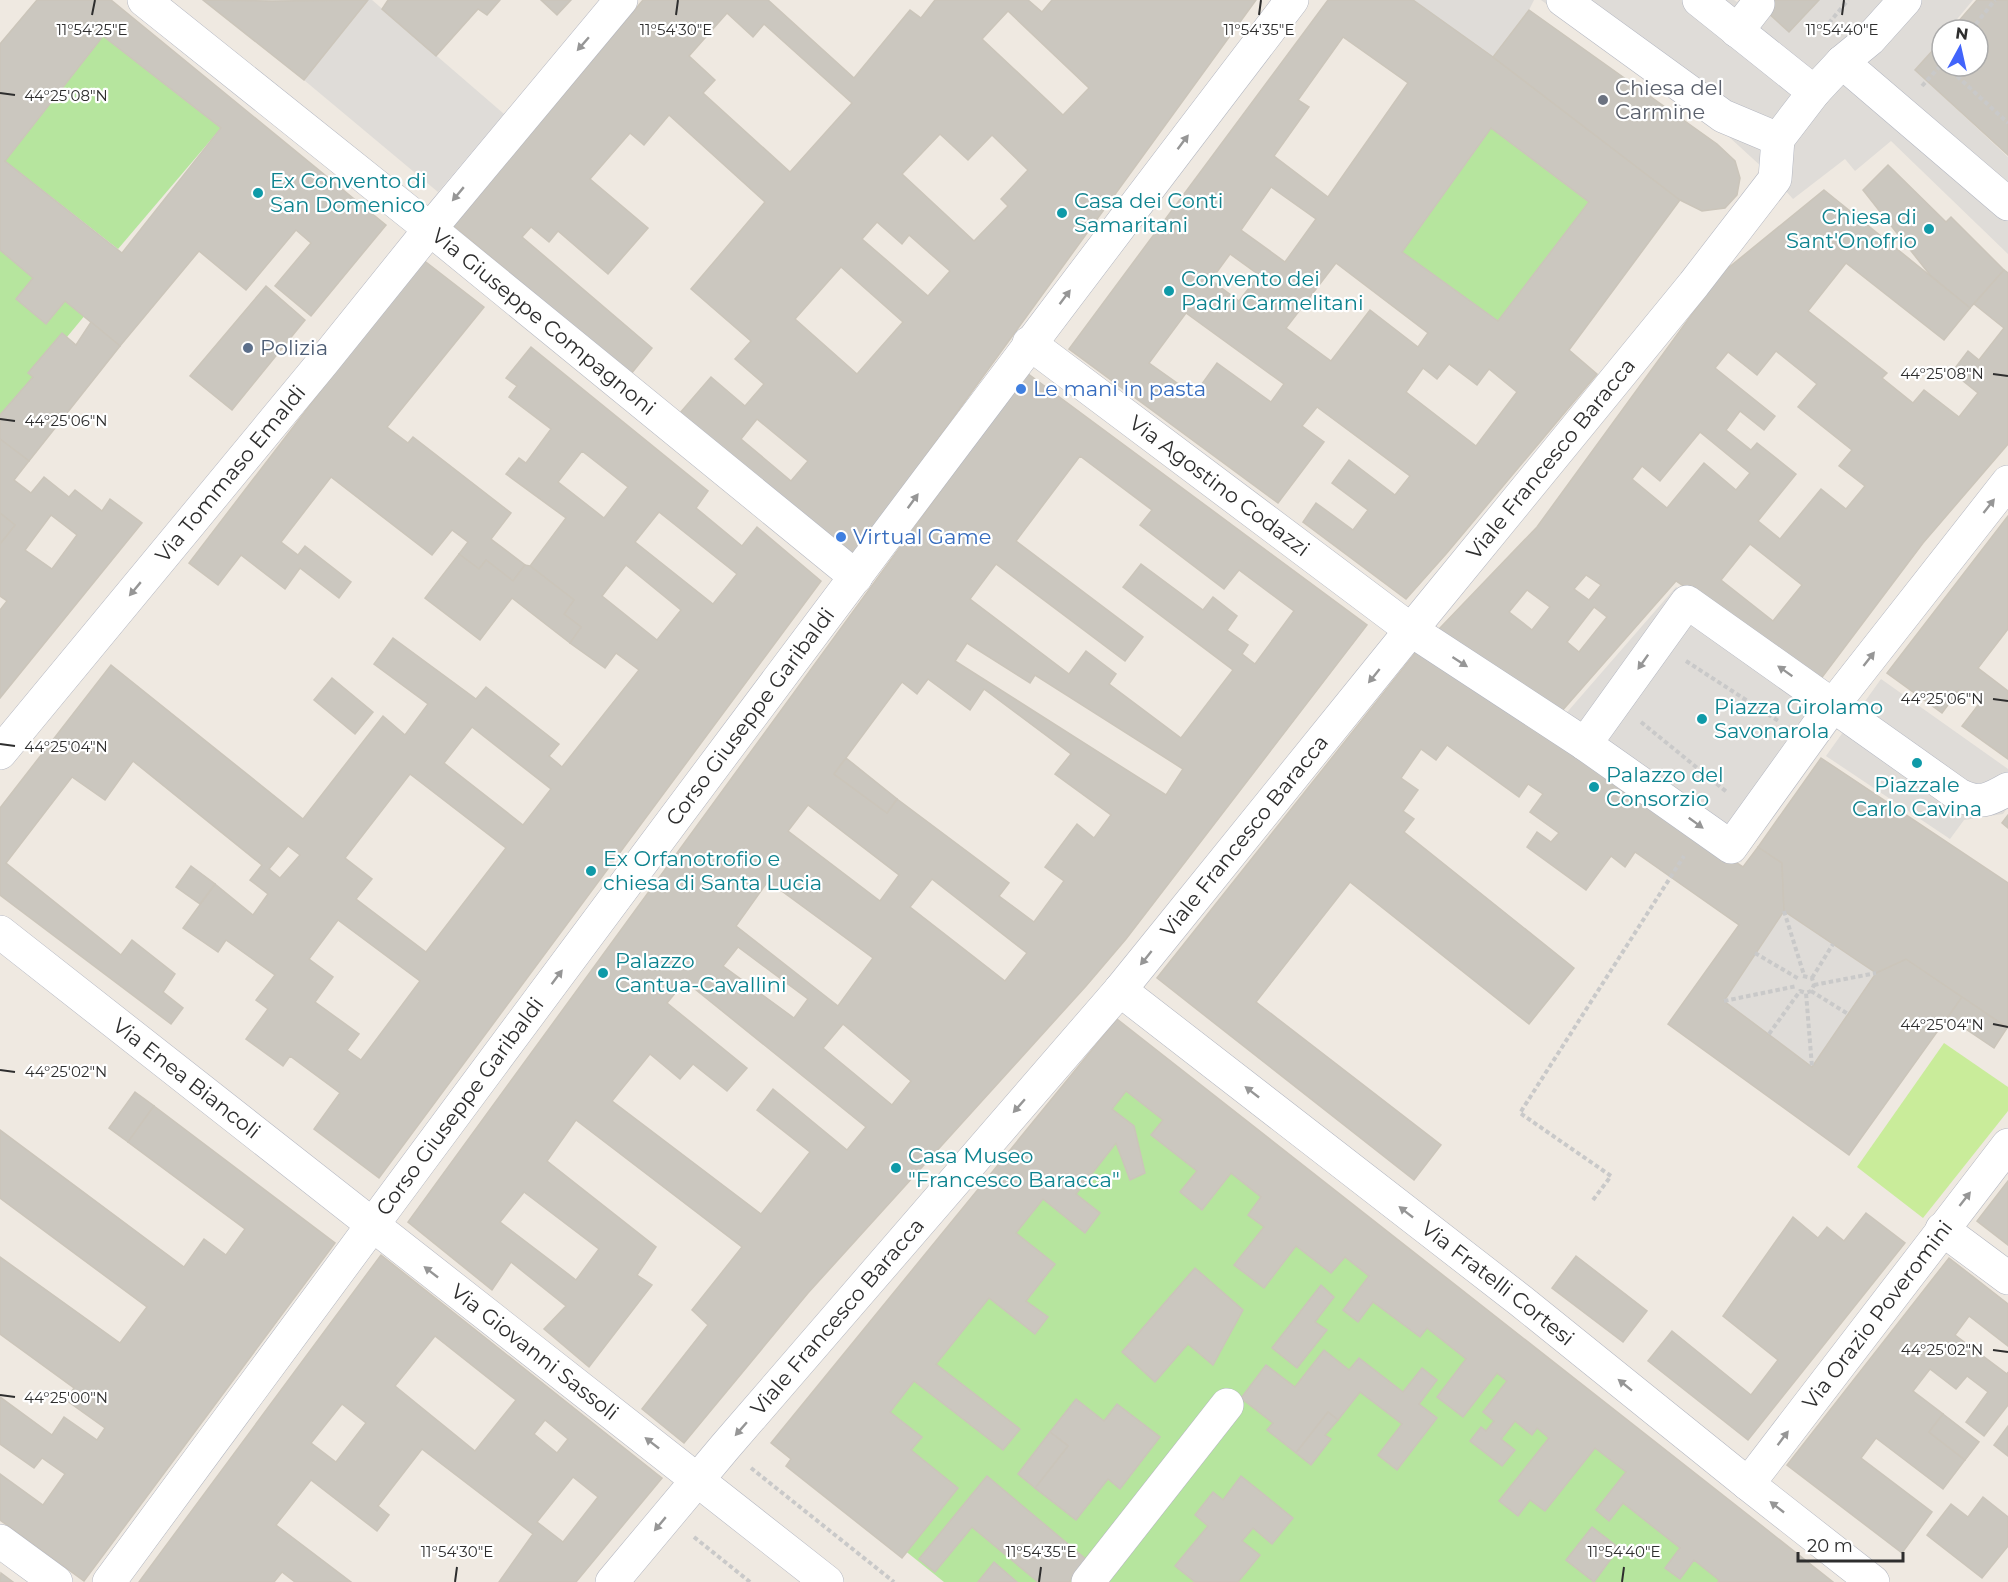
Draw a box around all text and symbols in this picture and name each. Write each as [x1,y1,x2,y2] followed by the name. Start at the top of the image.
[1930,18,1990,78] north arrow
[56,20,128,39] text: 11°54'25"E
[640,20,712,39] text: 11°54'30"E
[1224,20,1294,39] text: 11°54'35"E
[1805,20,1879,39] text: 11°54'40"E
[1954,23,1970,44] text: N
[577,36,590,51] one-way arrow
[1615,75,1723,124] place label: Chiesa del Carmine
[24,86,108,105] text: 44°25'08"N
[1596,93,1610,107] marker: Chiesa del Carmine
[1177,134,1189,150] one-way arrow
[270,168,427,217] place label: Ex Convento di San Domenico
[251,186,265,200] marker: Ex Convento di San Domenico
[452,186,465,202] one-way arrow
[1074,188,1223,237] place label: Casa dei Conti Samaritani
[1786,204,1917,253] place label: Chiesa di Sant'Onofrio
[1055,206,1069,220] marker: Casa dei Conti Samaritani
[1922,222,1936,236] marker: Chiesa di Sant'Onofrio
[427,223,661,420] street label: Via Giuseppe Compagnoni
[1181,266,1364,315] place label: Convento dei Padri Carmelitani
[1162,284,1176,298] marker: Convento dei Padri Carmelitani
[1058,289,1071,305] one-way arrow
[260,335,328,360] place label: Polizia
[241,341,255,355] marker: Polizia
[1461,353,1640,564] street label: Viale Francesco Baracca
[1900,364,1984,383] text: 44°25'08"N
[1033,376,1206,401] place label: Le mani in pasta
[150,380,311,567] street label: Via Tommaso Emaldi
[1014,382,1028,396] marker: Le mani in pasta
[1125,410,1315,561] street label: Via Agostino Codazzi
[24,411,108,430] text: 44°25'06"N
[907,493,919,509] one-way arrow
[1983,498,1996,514] one-way arrow
[853,524,991,549] place label: Virtual Game
[834,530,848,544] marker: Virtual Game
[129,581,142,597] one-way arrow
[660,603,839,830] street label: Corso Giuseppe Garibaldi
[1862,652,1874,667] one-way arrow
[1637,654,1649,670] one-way arrow
[1452,656,1468,667] one-way arrow
[1777,666,1793,678] one-way arrow
[1368,668,1381,683] one-way arrow
[1900,689,1984,708] text: 44°25'06"N
[1714,694,1883,743] place label: Piazza Girolamo Savonarola
[1695,712,1709,726] marker: Piazza Girolamo Savonarola
[1155,730,1333,942] street label: Viale Francesco Baracca
[24,737,108,756] text: 44°25'04"N
[1910,756,1924,770] marker: Piazzale Carlo Cavina
[1606,762,1724,811] place label: Palazzo del Consorzio
[1852,772,1982,821] place label: Piazzale Carlo Cavina
[1587,780,1601,794] marker: Palazzo del Consorzio
[1688,817,1704,829] one-way arrow
[603,846,822,895] place label: Ex Orfanotrofio e chiesa di Santa Lucia
[584,864,598,878] marker: Ex Orfanotrofio e chiesa di Santa Lucia
[615,948,787,997] place label: Palazzo Cantua-Cavallini
[1139,950,1152,966] one-way arrow
[596,966,610,980] marker: Palazzo Cantua-Cavallini
[551,969,563,984] one-way arrow
[371,992,549,1220] street label: Corso Giuseppe Garibaldi
[108,1012,265,1144] street label: Via Enea Biancoli
[1900,1015,1984,1034] text: 44°25'04"N
[25,1062,107,1081] text: 44°25'02"N
[1244,1086,1260,1099] one-way arrow
[1012,1099,1026,1114] one-way arrow
[908,1143,1120,1192] place label: Casa Museo "Francesco Baracca"
[889,1161,903,1175] marker: Casa Museo "Francesco Baracca"
[1959,1192,1971,1207] one-way arrow
[1398,1205,1414,1218] one-way arrow
[745,1213,929,1420] street label: Viale Francesco Baracca
[1416,1215,1579,1351] street label: Via Fratelli Cortesi
[1797,1215,1957,1414] street label: Via Orazio Poveromini
[424,1266,439,1278] one-way arrow
[446,1278,624,1425] street label: Via Giovanni Sassoli
[1901,1340,1983,1359] text: 44°25'02"N
[1618,1379,1633,1392] one-way arrow
[24,1388,108,1407] text: 44°25'00"N
[735,1421,748,1436] one-way arrow
[1777,1430,1789,1446] one-way arrow
[644,1438,659,1450] one-way arrow
[1769,1501,1785,1514] one-way arrow
[654,1516,667,1532] one-way arrow
[1798,1525,1903,1563] scale bar
[1807,1535,1853,1557] text: 20 m
[421,1542,493,1561] text: 11°54'30"E
[1006,1542,1076,1561] text: 11°54'35"E
[1587,1542,1661,1561] text: 11°54'40"E

